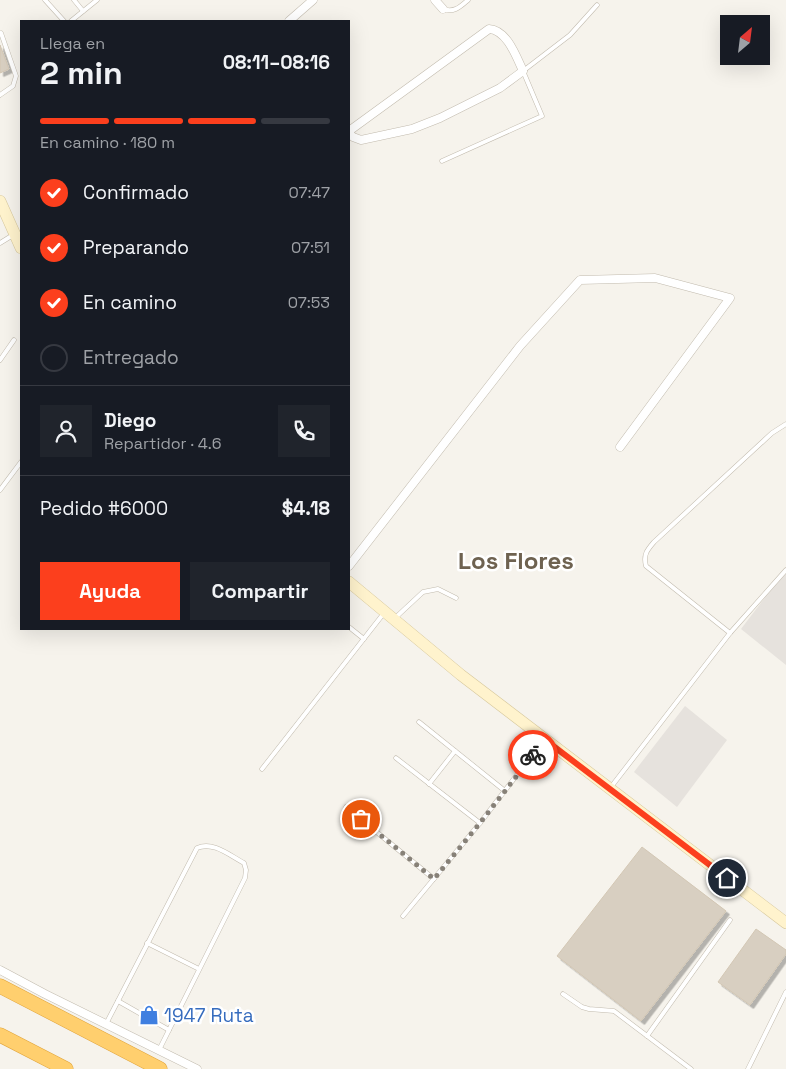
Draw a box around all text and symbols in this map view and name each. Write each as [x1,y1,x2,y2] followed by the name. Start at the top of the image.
[720,15,770,65] north arrow
[720,15,770,65] map controls
[40,33,105,54] text: Llega en
[223,50,330,75] text: 08:11–08:16
[40,53,123,93] text: 2 min
[40,132,175,153] text: En camino · 180 m
[40,179,68,207] icon: check
[83,180,189,205] text: Confirmado
[288,182,330,203] text: 07:47
[40,234,68,262] icon: check
[83,235,189,260] text: Preparando
[291,237,330,258] text: 07:51
[40,289,68,317] icon: check
[83,290,177,315] text: En camino
[288,292,330,313] text: 07:53
[83,345,179,370] text: Entregado
[40,405,92,457] button: person
[278,405,330,457] button: phone
[104,408,156,433] text: Diego
[104,433,222,454] text: Repartidor · 4.6
[40,496,168,521] text: Pedido #6000
[282,496,330,521] text: $4.18
[458,545,574,576] district label: Los Flores
[40,562,180,620] button: Ayuda
[190,562,330,620] button: Compartir
[508,730,558,780] courier
[519,741,547,769] icon: bike
[340,798,382,840] pin
[347,805,375,833] icon: bag
[706,857,748,899] pin
[713,864,741,892] icon: home
[164,1003,254,1028] place label: 1947 Ruta
[138,1004,160,1026] shop icon: 1947 Ruta

